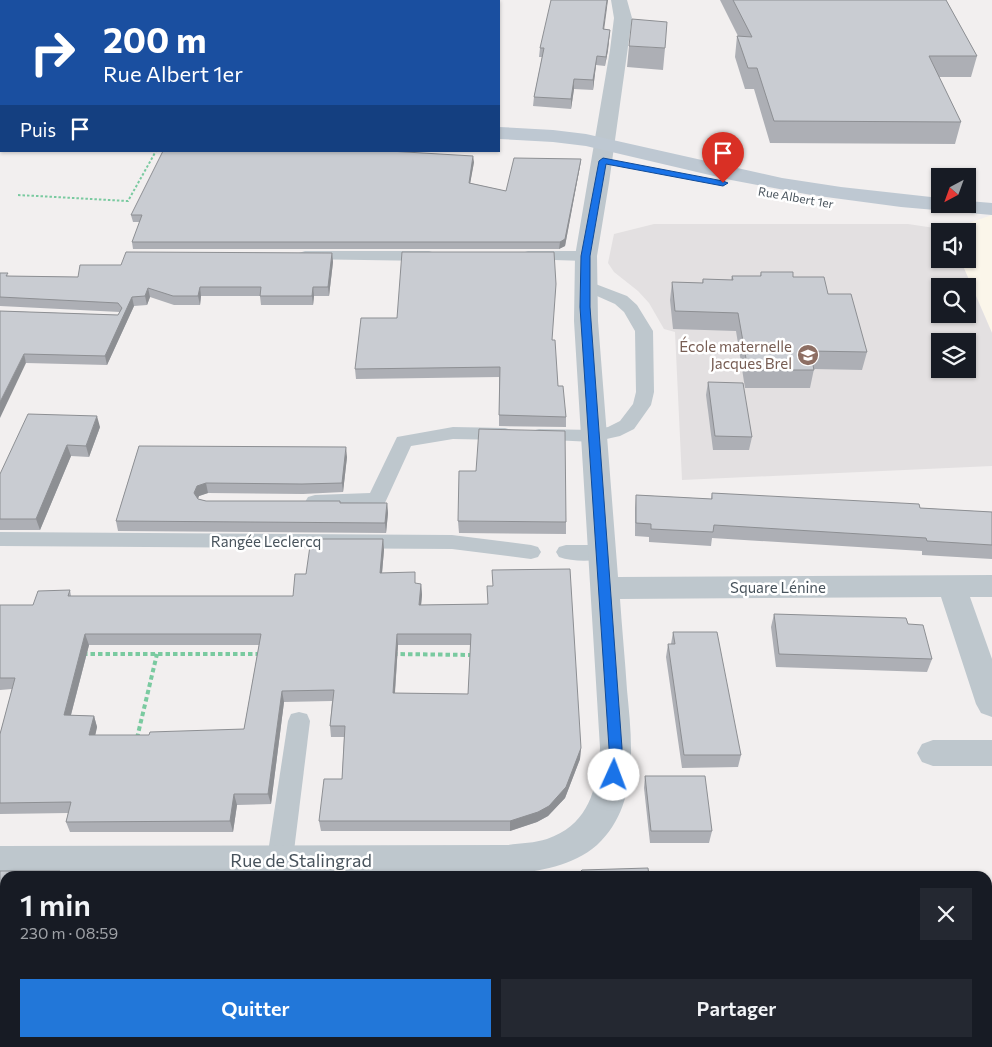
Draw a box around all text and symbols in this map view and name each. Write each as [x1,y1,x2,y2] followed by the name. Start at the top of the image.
[103,17,206,60] text: 200 m
[20,20,85,85] icon: right
[103,60,243,87] text: Rue Albert 1er
[66,115,94,143] icon: arrive
[20,118,56,141] text: Puis
[702,132,744,183] pin
[709,139,737,167] icon: arrive
[931,168,976,212] north arrow
[931,168,976,378] map controls
[757,183,835,211] street label: Rue Albert 1er
[931,223,976,268] button: sound
[931,278,976,323] button: search
[931,333,976,378] button: layers
[679,336,792,372] place label: École maternelle Jacques Brel
[796,343,820,367] school or university icon: École maternelle Jacques Brel
[211,532,321,550] street label: Rangée Leclercq
[730,578,826,596] street label: Square Lénine
[587,748,639,800] position arrow
[230,849,372,871] street label: Rue de Stalingrad
[20,885,91,922] text: 1 min
[920,888,972,940] button: close
[20,923,118,942] text: 230 m · 08:59
[20,979,491,1037] button: Quitter
[501,979,972,1037] button: Partager

